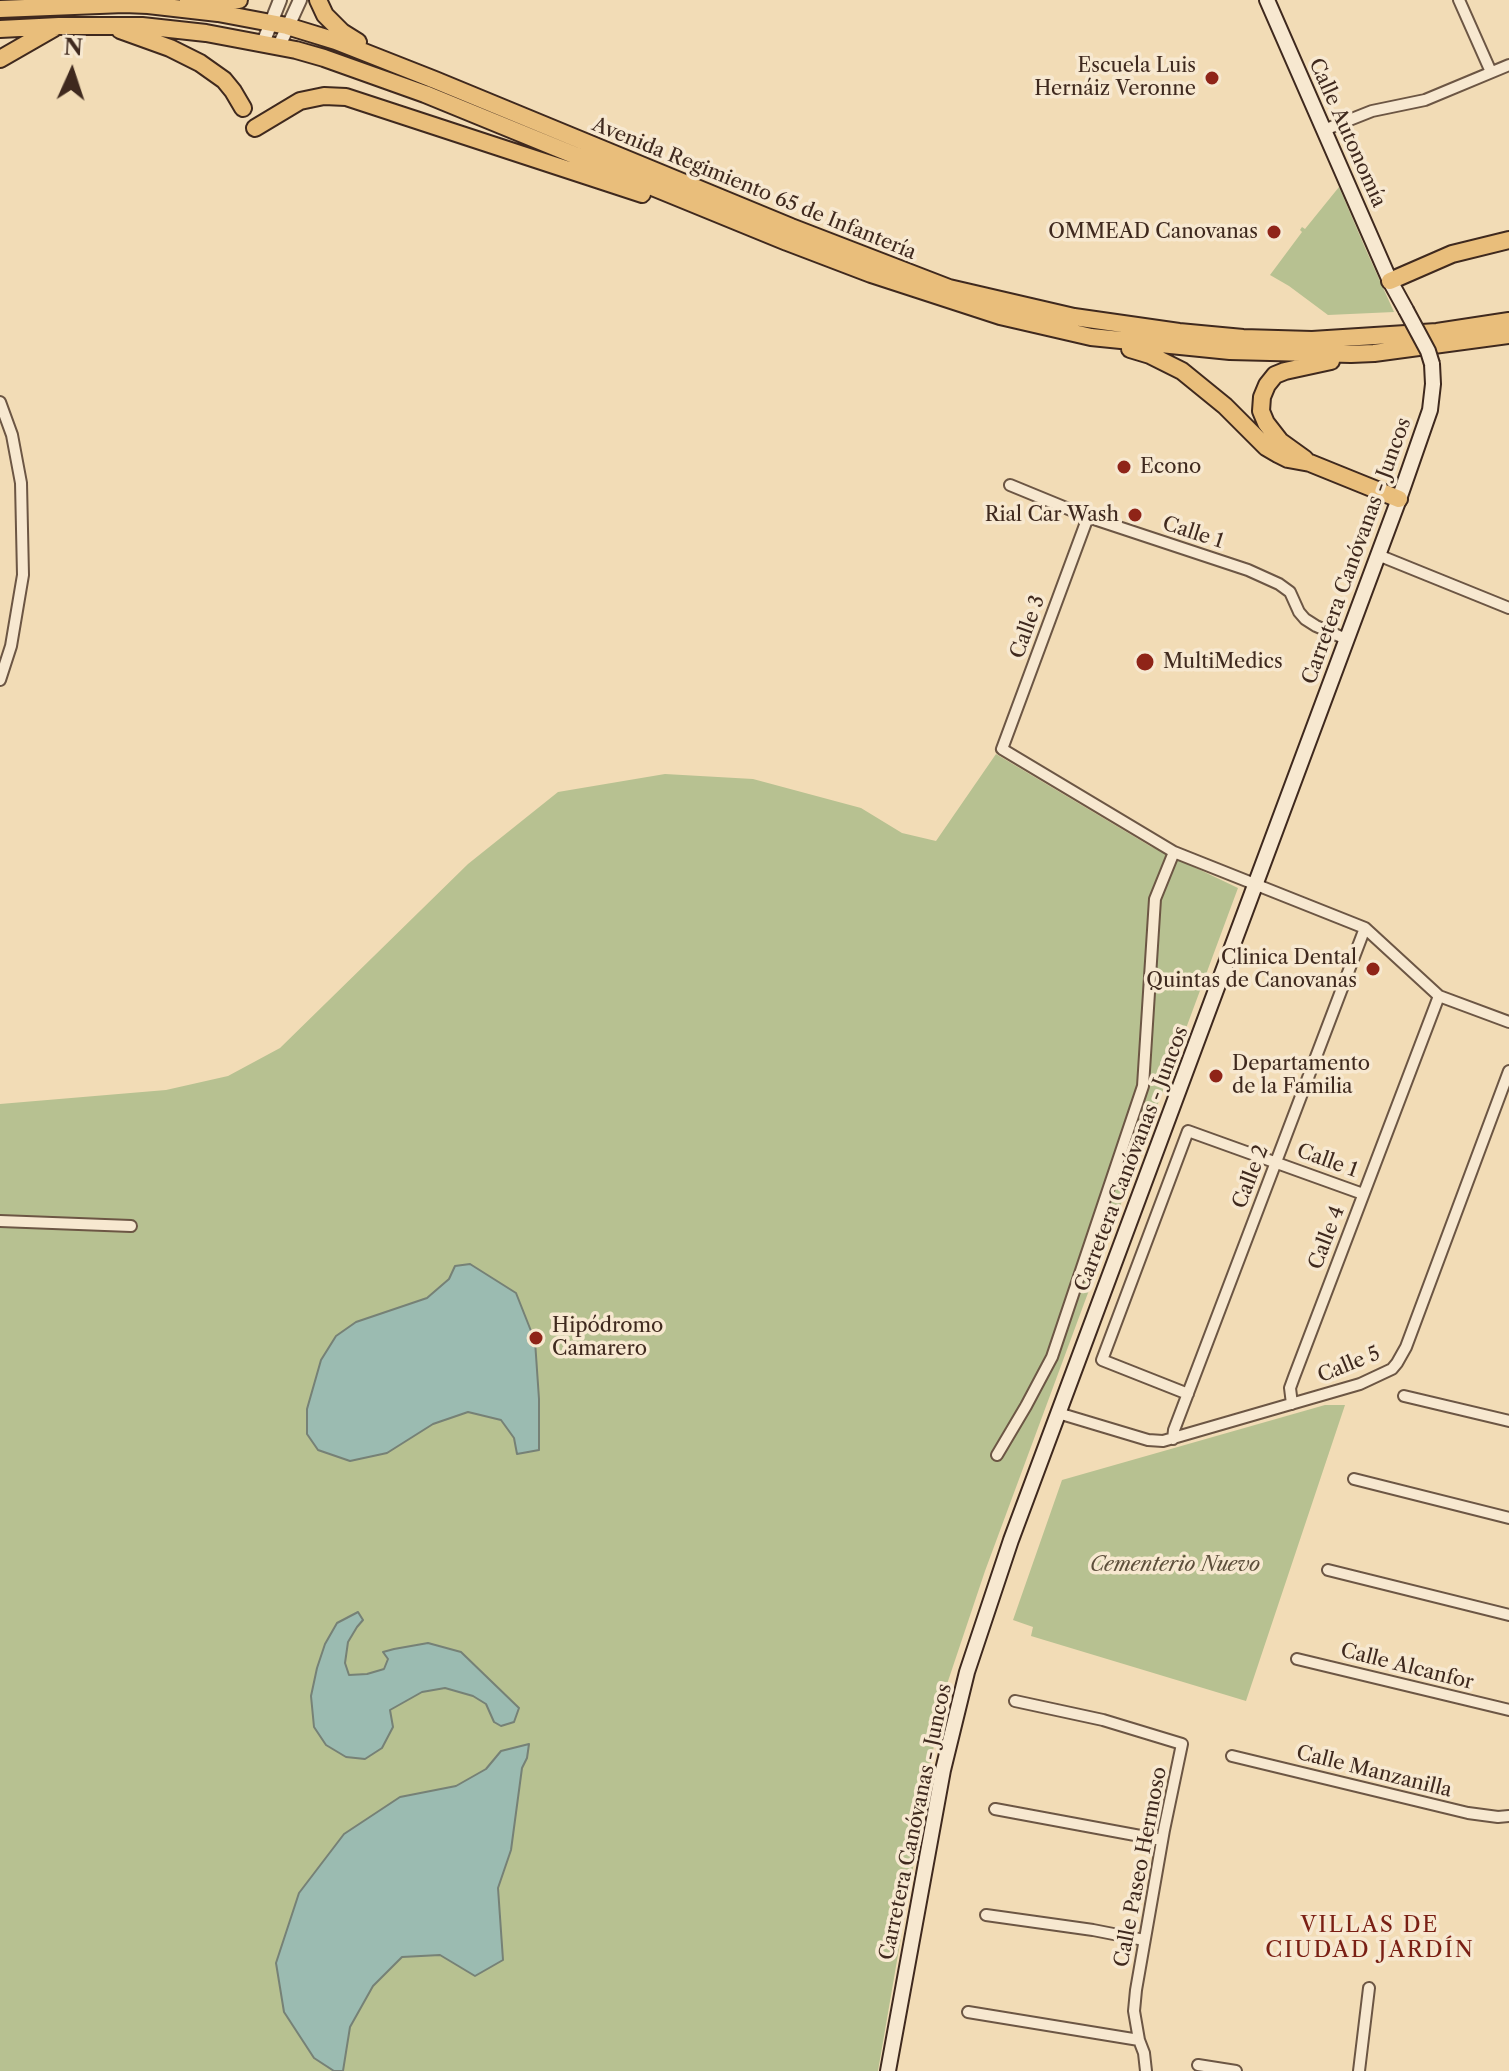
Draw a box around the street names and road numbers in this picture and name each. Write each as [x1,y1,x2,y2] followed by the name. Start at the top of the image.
[1303,55,1391,211] street label: Calle Autonomía
[588,113,920,265] street label: Avenida Regimiento 65 de Infantería
[1298,414,1416,688] street label: Carretera Canóvanas - Juncos
[1159,512,1227,554] street label: Calle 1
[1006,592,1050,662] street label: Calle 3
[1070,1023,1194,1295] street label: Carretera Canóvanas - Juncos
[1293,1139,1361,1183] street label: Calle 1
[1228,1142,1274,1212] street label: Calle 2
[1304,1203,1350,1273] street label: Calle 4
[1314,1342,1384,1388] street label: Calle 5
[1338,1639,1476,1695] street label: Calle Alcanfor
[875,1682,957,1962] street label: Carretera Canóvanas - Juncos
[1294,1741,1454,1803] street label: Calle Manzanilla
[1110,1765,1172,1969] street label: Calle Paseo Hermoso

